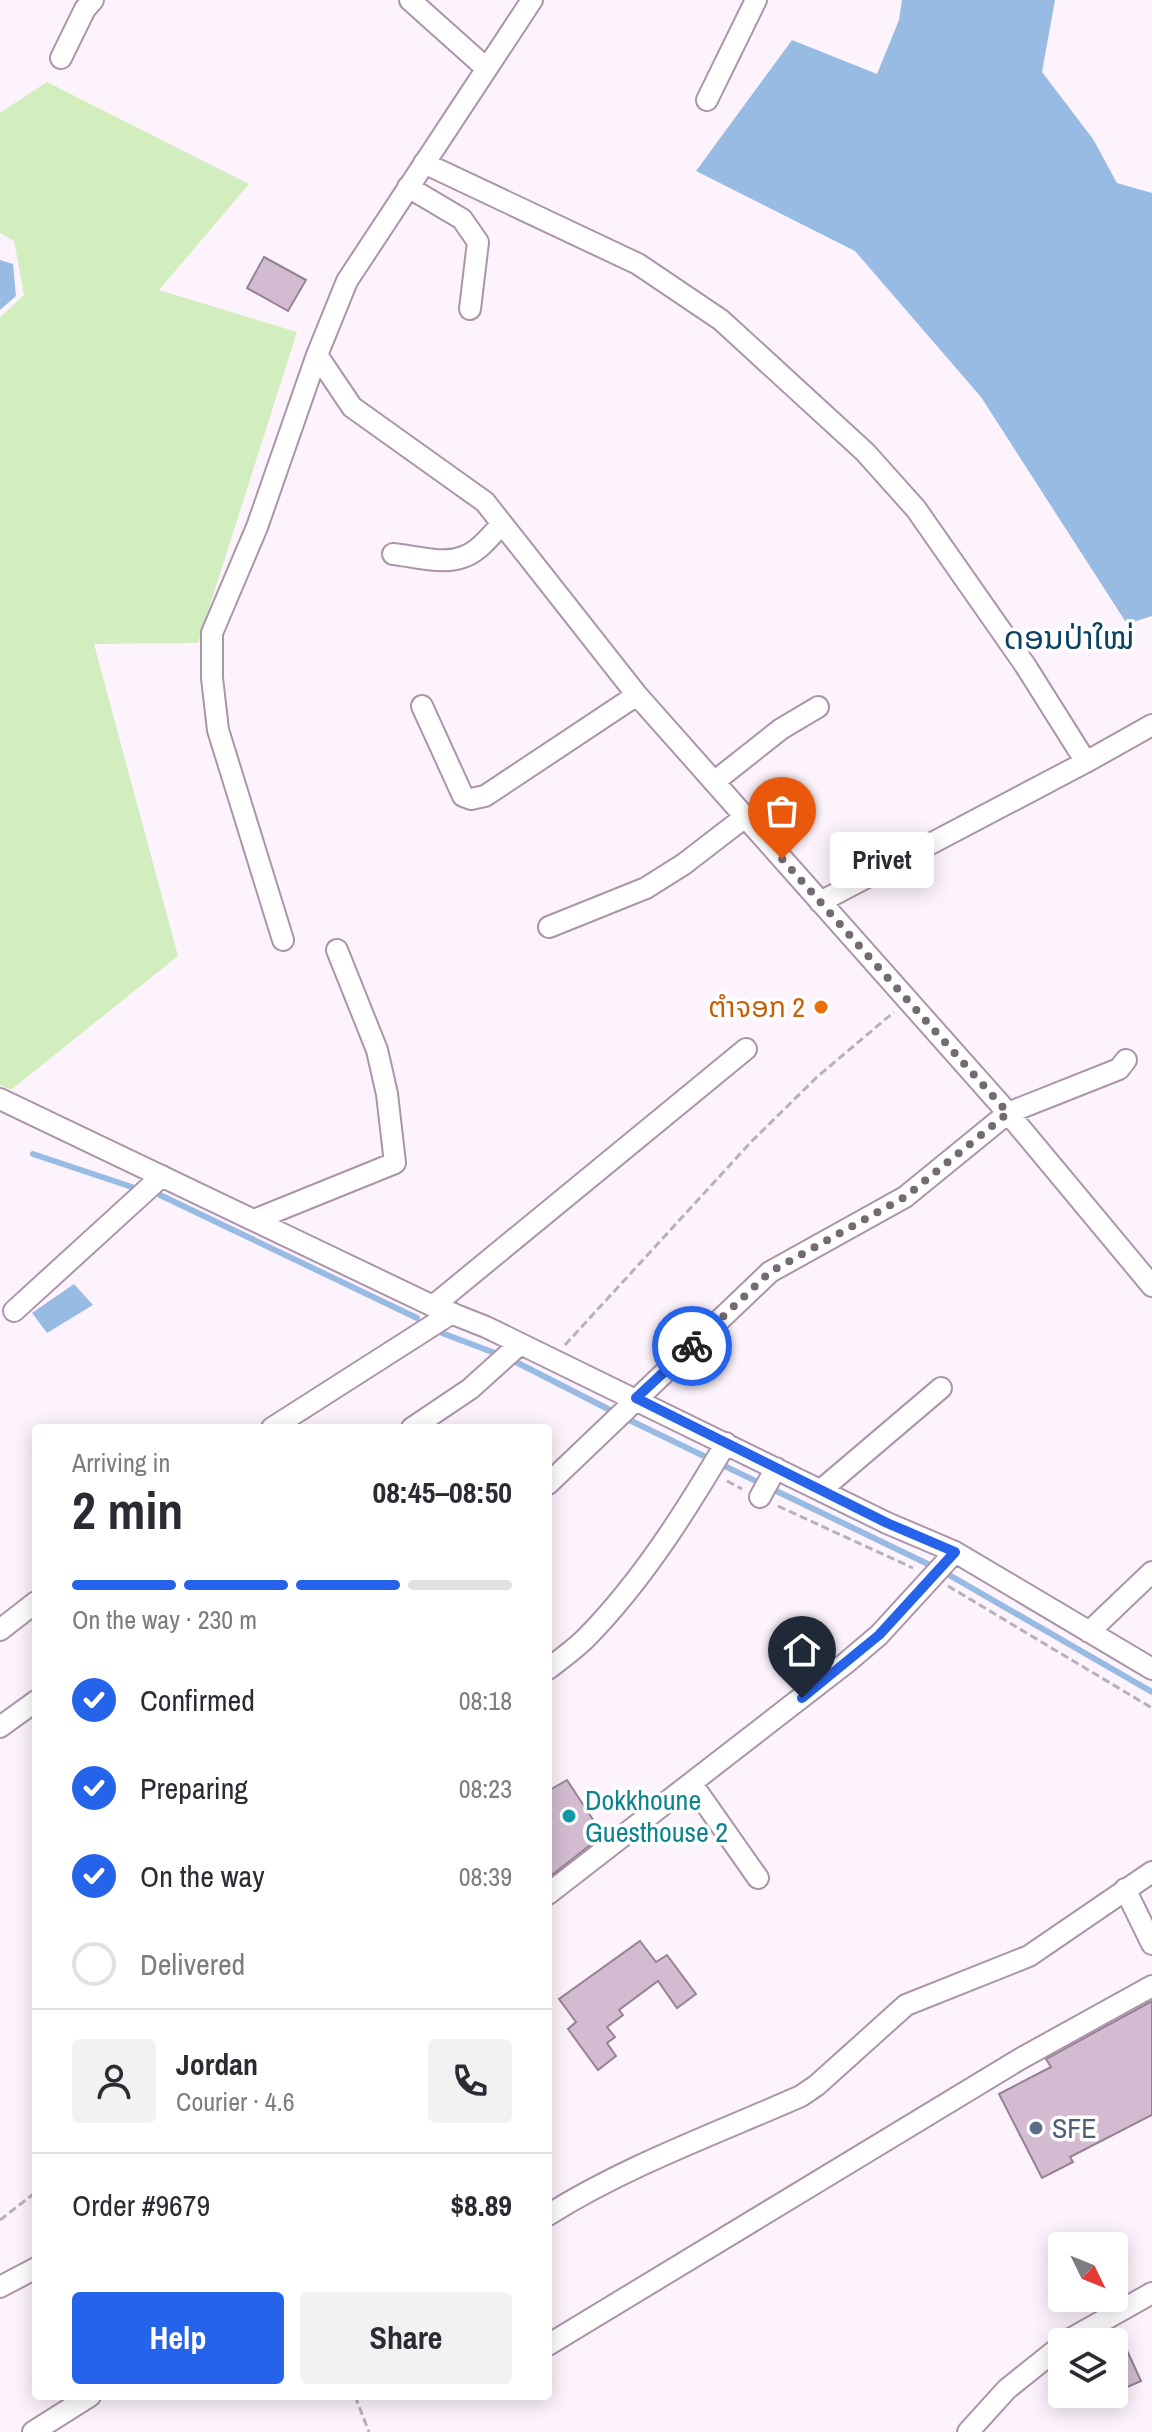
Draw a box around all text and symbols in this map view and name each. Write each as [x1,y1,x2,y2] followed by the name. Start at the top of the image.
[1004,616,1134,659] district label: ດອນປ່າໃໝ່
[748,777,816,859] pin
[760,789,804,833] icon: bag
[830,831,934,887] callout: Privet
[852,842,912,877] text: Privet
[708,988,805,1026] place label: ຕຳຈອກ 2
[812,998,830,1016] marker: ຕຳຈອກ 2
[652,1306,732,1386] courier
[670,1324,714,1368] icon: bike
[72,1445,170,1480] text: Arriving in
[373,1472,512,1512] text: 08:45–08:50
[72,1475,183,1545] text: 2 min
[72,1602,257,1637] text: On the way · 230 m
[768,1616,836,1698] pin
[780,1628,824,1672] icon: home
[72,1678,116,1722] icon: check
[140,1680,255,1720] text: Confirmed
[459,1683,512,1718] text: 08:18
[72,1766,116,1810] icon: check
[140,1768,248,1808] text: Preparing
[459,1771,512,1806] text: 08:23
[585,1781,728,1851] place label: Dokkhoune Guesthouse 2
[560,1807,578,1825] marker: Dokkhoune Guesthouse 2
[72,1854,116,1898] icon: check
[140,1856,264,1896] text: On the way
[459,1859,512,1894] text: 08:39
[140,1944,245,1984] text: Delivered
[72,2039,156,2123] button: person
[428,2039,512,2123] button: phone
[176,2044,258,2084] text: Jordan
[176,2084,295,2119] text: Courier · 4.6
[1052,2109,1097,2147] place label: SFE
[1027,2119,1045,2137] marker: SFE
[72,2185,210,2225] text: Order #9679
[450,2185,512,2225] text: $8.89
[1048,2232,1128,2312] north arrow
[1048,2232,1128,2408] map controls
[72,2292,284,2384] button: Help
[300,2292,512,2384] button: Share
[1048,2328,1128,2408] button: layers

